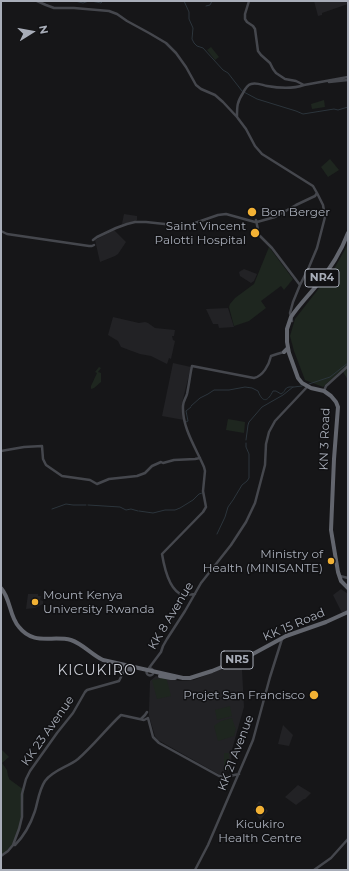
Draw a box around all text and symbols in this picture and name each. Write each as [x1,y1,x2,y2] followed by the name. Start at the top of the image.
[12,12,52,52] north arrow
[36,24,51,35] text: N
[261,205,330,219] place label: Bon Berger
[246,206,258,218] marker: Bon Berger
[154,219,246,247] place label: Saint Vincent Palotti Hospital
[249,227,261,239] marker: Saint Vincent Palotti Hospital
[305,269,339,287] road number: NR4
[317,407,333,471] street label: KN 3 Road
[203,547,323,575] place label: Ministry of Health (MINISANTE)
[326,556,336,566] marker: Ministry of Health (MINISANTE)
[145,580,197,652] street label: KK 8 Avenue
[43,588,155,616] place label: Mount Kenya University Rwanda
[30,597,40,607] marker: Mount Kenya University Rwanda
[261,606,327,644] street label: KK 15 Road
[221,651,253,669] road number: NR5
[57,663,137,679] district label: KICUKIRO
[183,688,305,702] place label: Projet San Francisco
[308,689,320,701] marker: Projet San Francisco
[19,693,77,769] street label: KK 23 Avenue
[215,713,257,793] street label: KK 21 Avenue
[254,804,266,816] marker: Kicukiro Health Centre
[218,817,302,845] place label: Kicukiro Health Centre

